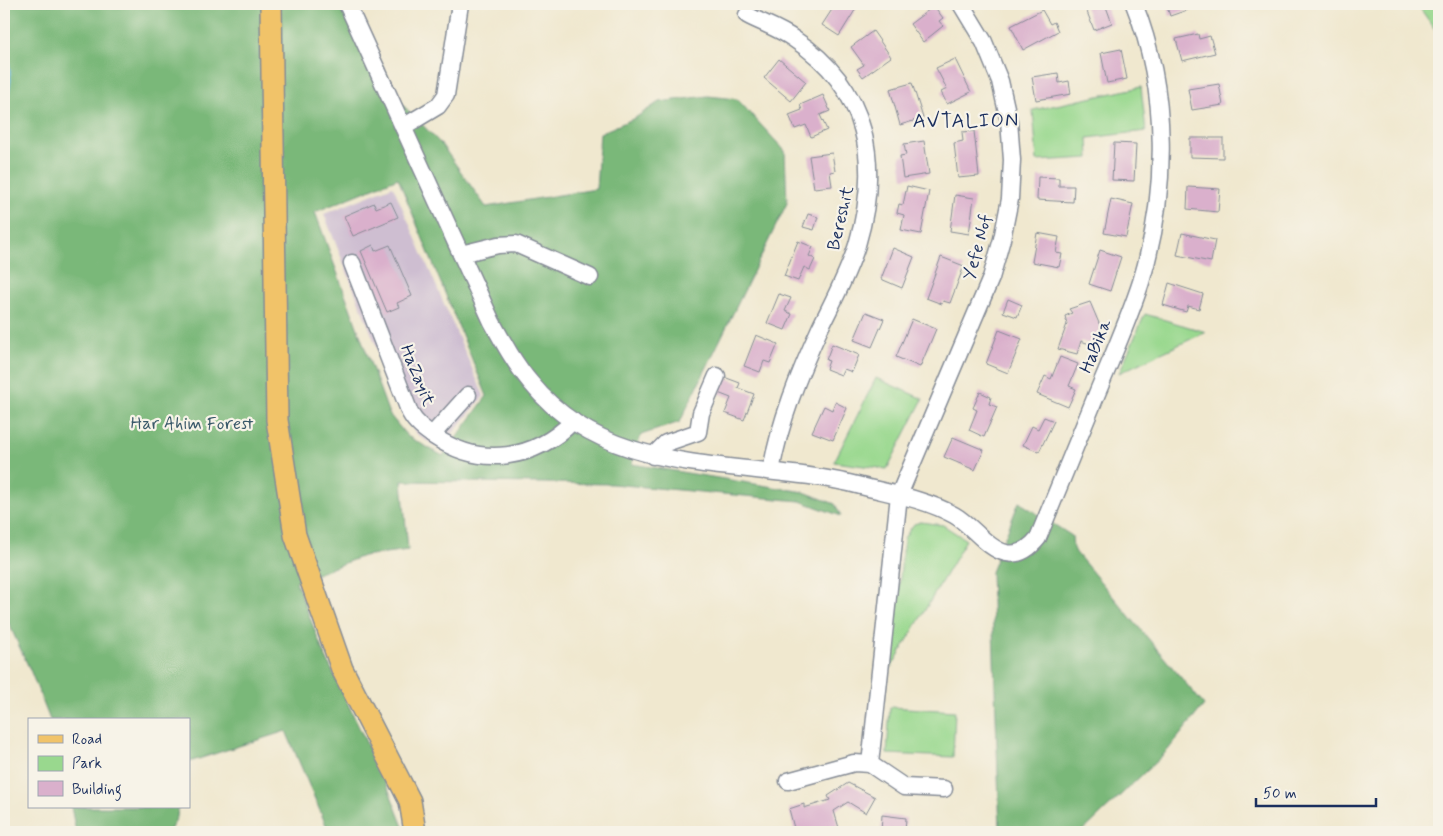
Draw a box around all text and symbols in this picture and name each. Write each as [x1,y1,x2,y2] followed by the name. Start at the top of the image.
[913,108,1019,135] district label: AVTALION
[822,183,860,253] street label: Bereshit
[958,211,998,283] street label: Yefe Nof
[1074,316,1118,377] street label: HaBika
[394,341,440,410] street label: HaZayit
[131,412,254,436] park label: Har Ahim Forest
[28,718,190,808] legend
[72,730,102,750] text: Road
[72,754,102,774] text: Park
[1256,776,1376,808] scale bar
[72,780,122,801] text: Building
[1263,784,1297,804] text: 50 m

